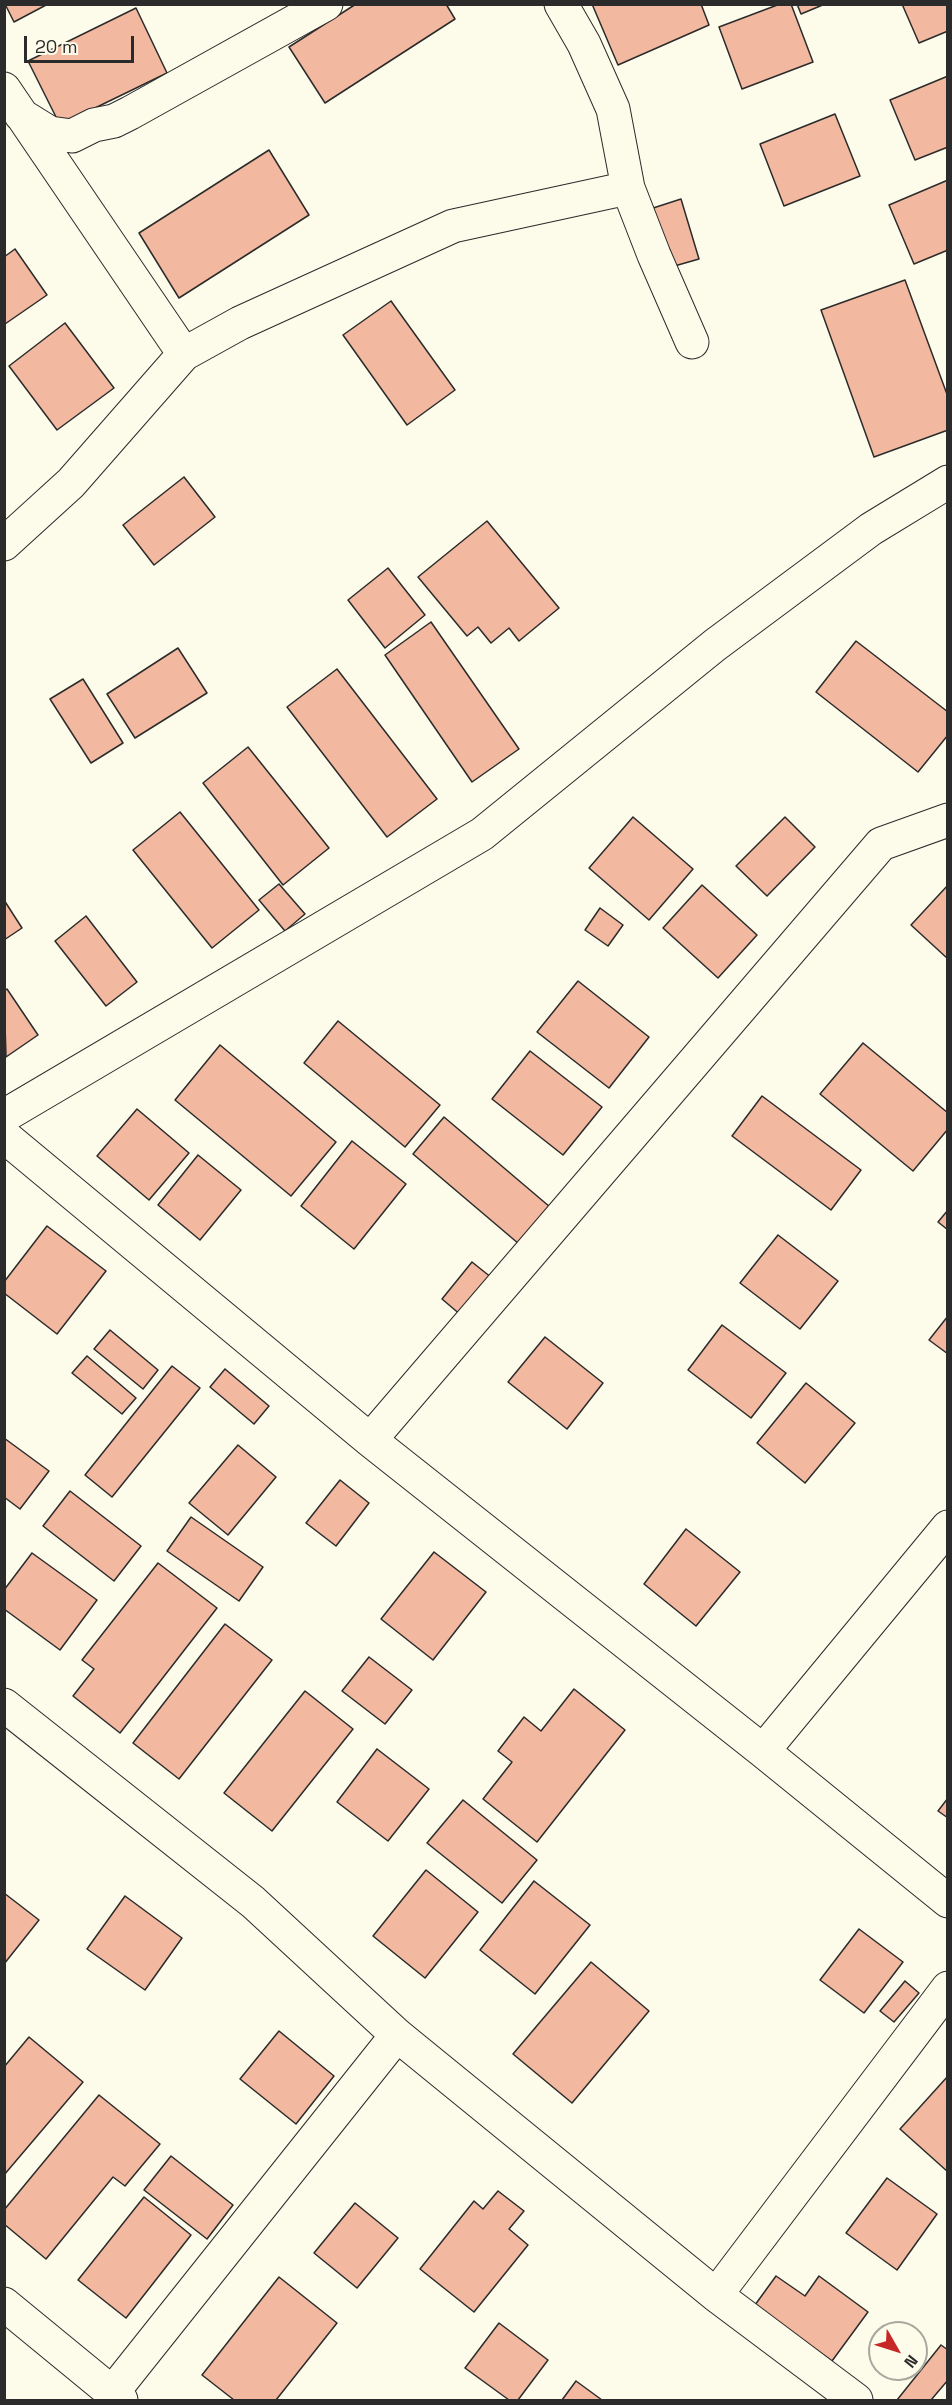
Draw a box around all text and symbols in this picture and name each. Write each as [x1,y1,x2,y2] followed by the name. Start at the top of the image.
[27,24,136,62] scale bar
[35,35,78,58] text: 20 m
[868,2321,928,2381] north arrow
[899,2351,922,2372] text: N

